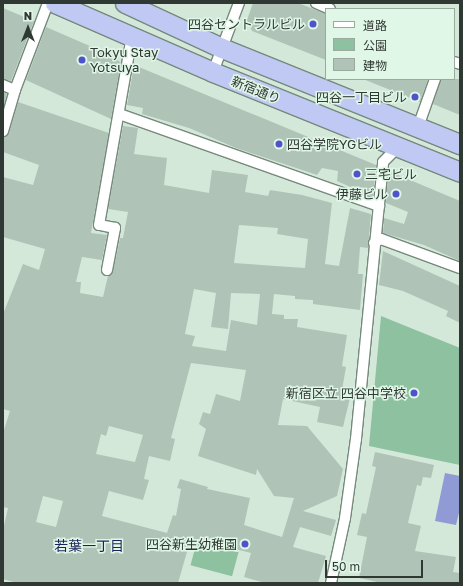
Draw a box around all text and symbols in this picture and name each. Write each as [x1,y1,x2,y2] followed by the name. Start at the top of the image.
[8,8,48,48] north arrow
[325,8,455,80] legend
[24,9,32,22] text: N
[188,16,305,32] place label: 四谷セントラルビル
[363,18,387,33] text: 道路
[308,19,318,29] marker: 四谷セントラルビル
[363,38,387,53] text: 公園
[90,45,158,76] place label: Tokyu Stay Yotsuya
[77,55,87,65] marker: Tokyu Stay Yotsuya
[363,58,387,73] text: 建物
[229,73,283,107] street label: 新宿通り
[316,89,407,105] place label: 四谷一丁目ビル
[410,92,420,102] marker: 四谷一丁目ビル
[287,136,382,152] place label: 四谷学院YGビル
[274,139,284,149] marker: 四谷学院YGビル
[365,166,417,182] place label: 三宅ビル
[352,169,362,179] marker: 三宅ビル
[336,186,388,202] place label: 伊藤ビル
[391,189,401,199] marker: 伊藤ビル
[286,385,406,401] place label: 新宿区立 四谷中学校
[409,388,419,398] marker: 新宿区立 四谷中学校
[146,536,237,552] place label: 四谷新生幼稚園
[54,538,124,554] district label: 若葉一丁目
[240,539,250,549] marker: 四谷新生幼稚園
[327,552,425,578] scale bar
[332,559,360,574] text: 50 m

